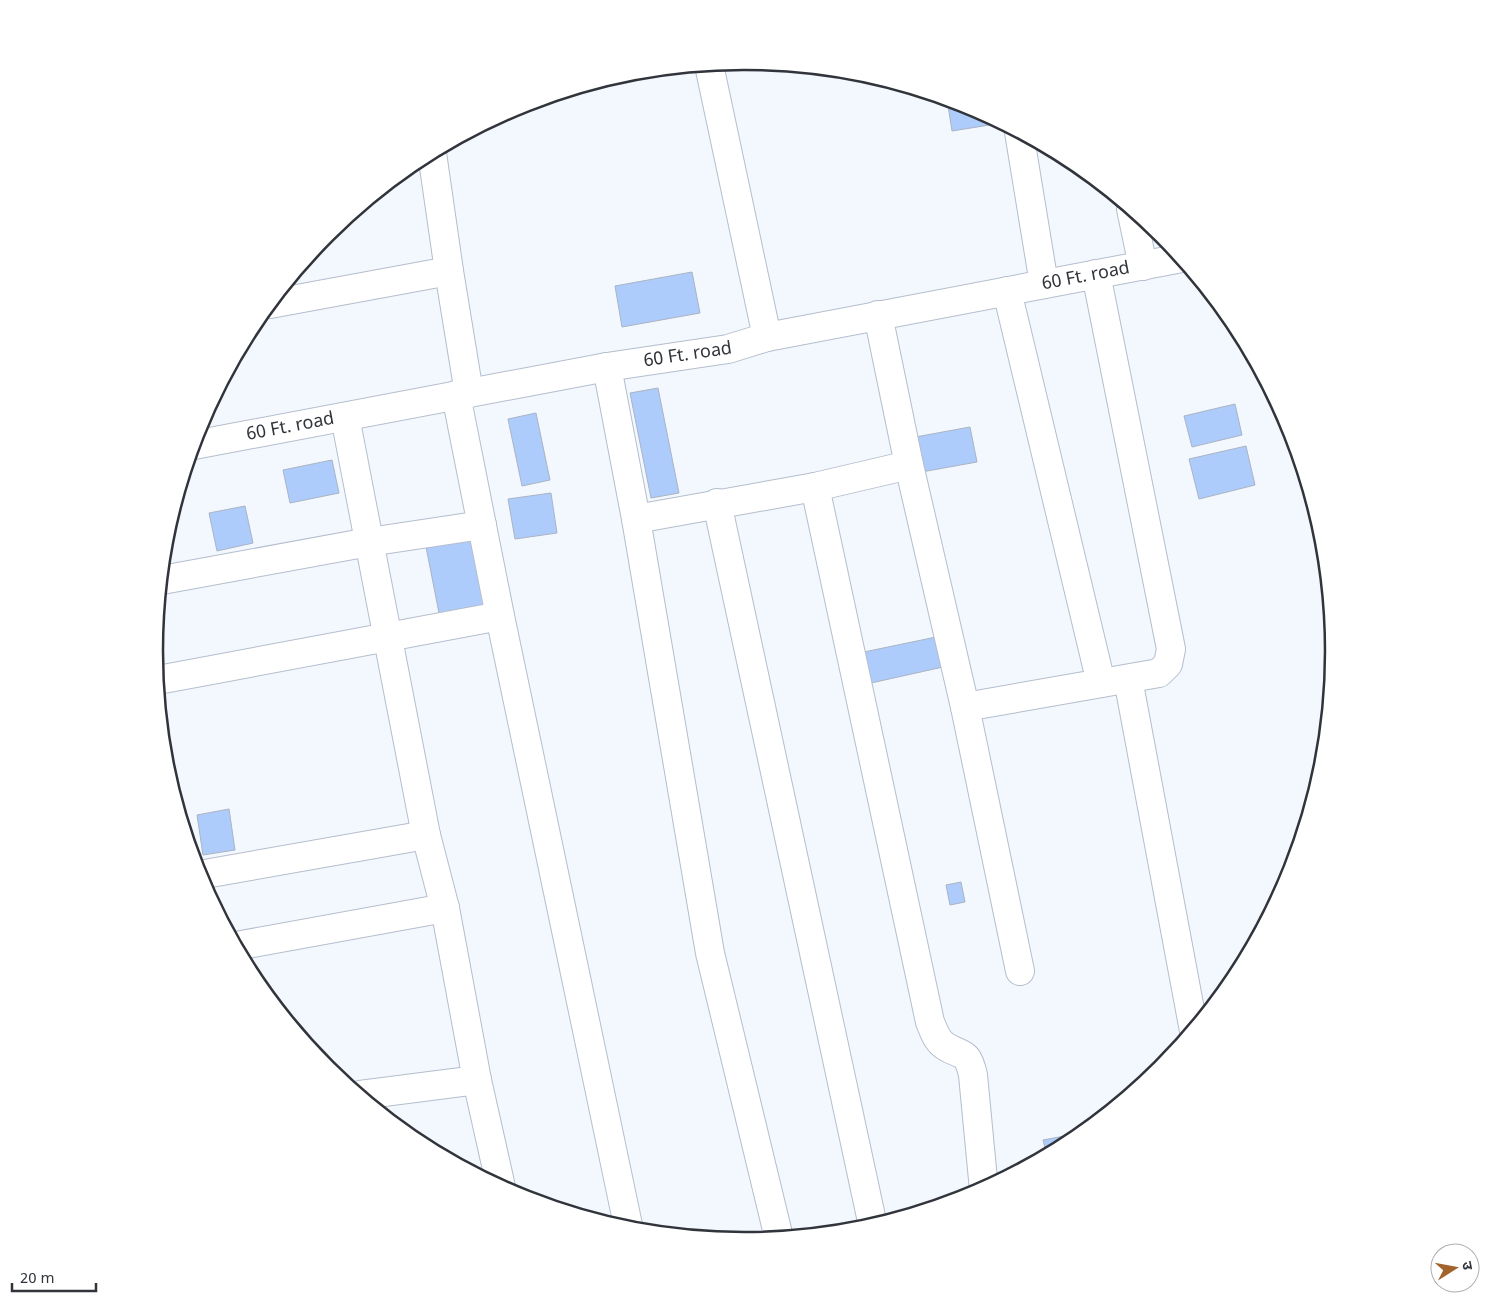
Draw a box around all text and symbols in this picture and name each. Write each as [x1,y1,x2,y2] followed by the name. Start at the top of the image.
[1040,257,1132,296] street label: 60 Ft. road
[642,337,734,373] street label: 60 Ft. road
[244,407,336,446] street label: 60 Ft. road
[1430,1243,1480,1293] north arrow
[12,1260,96,1292] scale bar
[1456,1260,1477,1272] text: उ
[20,1270,54,1289] text: 20 m

